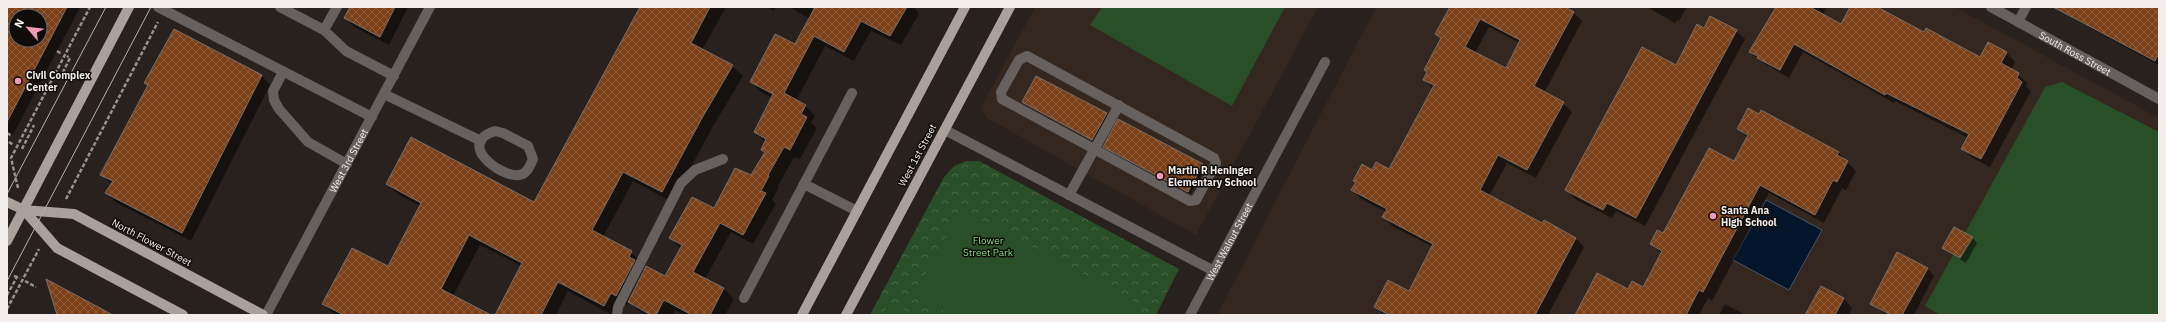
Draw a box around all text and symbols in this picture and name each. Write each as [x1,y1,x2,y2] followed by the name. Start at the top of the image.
[8,8,48,48] north arrow
[11,16,27,30] text: N
[2037,29,2114,79] street label: South Ross Street
[26,69,91,94] place label: Civil Complex Center
[13,76,23,86] marker: Civil Complex Center
[895,121,940,189] street label: West 1st Street
[326,126,371,195] street label: West 3rd Street
[1168,164,1256,189] place label: Martin R Heninger Elementary School
[1155,171,1165,181] marker: Martin R Heninger Elementary School
[1203,200,1256,283] street label: West Walnut Street
[1721,204,1777,229] place label: Santa Ana High School
[1708,211,1718,221] marker: Santa Ana High School
[110,216,194,269] street label: North Flower Street
[963,234,1014,259] park label: Flower Street Park

